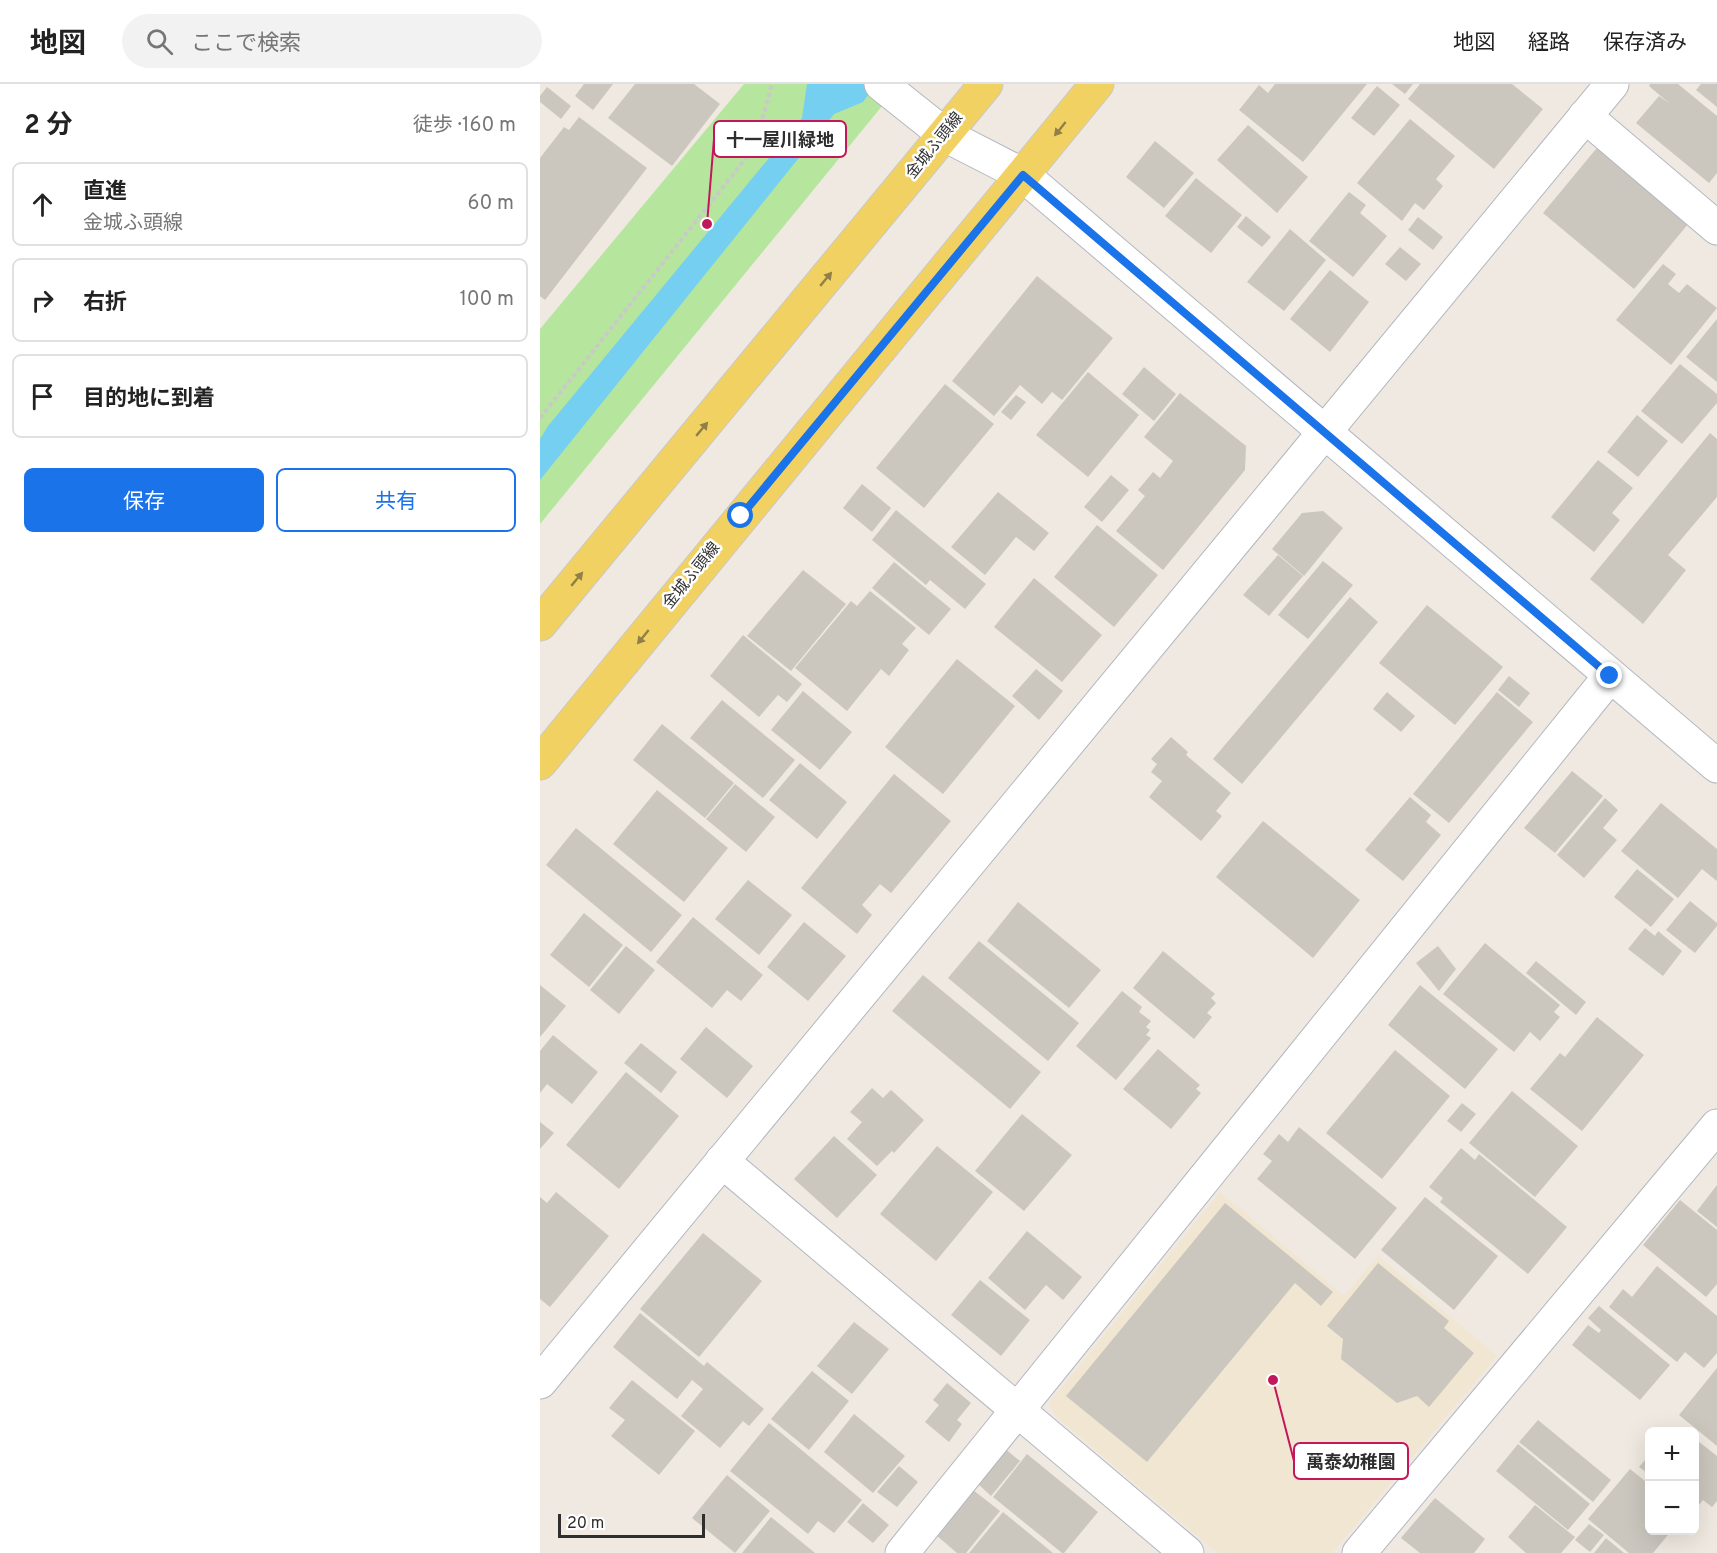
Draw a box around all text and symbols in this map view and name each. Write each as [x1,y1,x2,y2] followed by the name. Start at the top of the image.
[122,14,542,68] search box
[143,25,176,58] icon: search
[30,27,86,63] text: 地図
[1453,30,1495,57] text: 地図
[1528,30,1570,57] text: 経路
[1603,30,1687,57] text: 保存済み
[191,31,301,58] text: ここで検索
[902,109,968,183] street label: 金城ふ頭線
[24,110,72,143] text: 2 分
[413,113,516,139] text: 徒歩 · 160 m
[714,121,846,157] callout: 十一屋川緑地
[1054,121,1067,136] one-way arrow
[726,130,834,153] text: 十一屋川緑地
[83,179,127,206] text: 直進
[26,188,59,221] icon: ahead
[468,191,514,217] text: 60 m
[83,211,183,237] text: 金城ふ頭線
[819,272,832,287] one-way arrow
[26,284,59,317] icon: right
[459,287,514,313] text: 100 m
[83,290,127,317] text: 右折
[26,380,59,413] icon: arrive
[83,386,215,413] text: 目的地に到着
[695,421,708,437] one-way arrow
[24,468,264,532] button: 保存
[276,468,516,532] button: 共有
[727,502,753,528] route start
[659,539,725,613] street label: 金城ふ頭線
[571,571,584,587] one-way arrow
[636,629,649,645] one-way arrow
[1596,662,1622,688] route end
[1645,1427,1699,1535] map controls
[1645,1427,1699,1481] button: +
[1294,1443,1408,1479] callout: 萬泰幼稚園
[1306,1452,1396,1475] text: 萬泰幼稚園
[1645,1481,1699,1535] button: −
[558,1511,705,1538] scale bar
[567,1514,604,1534] text: 20 m

